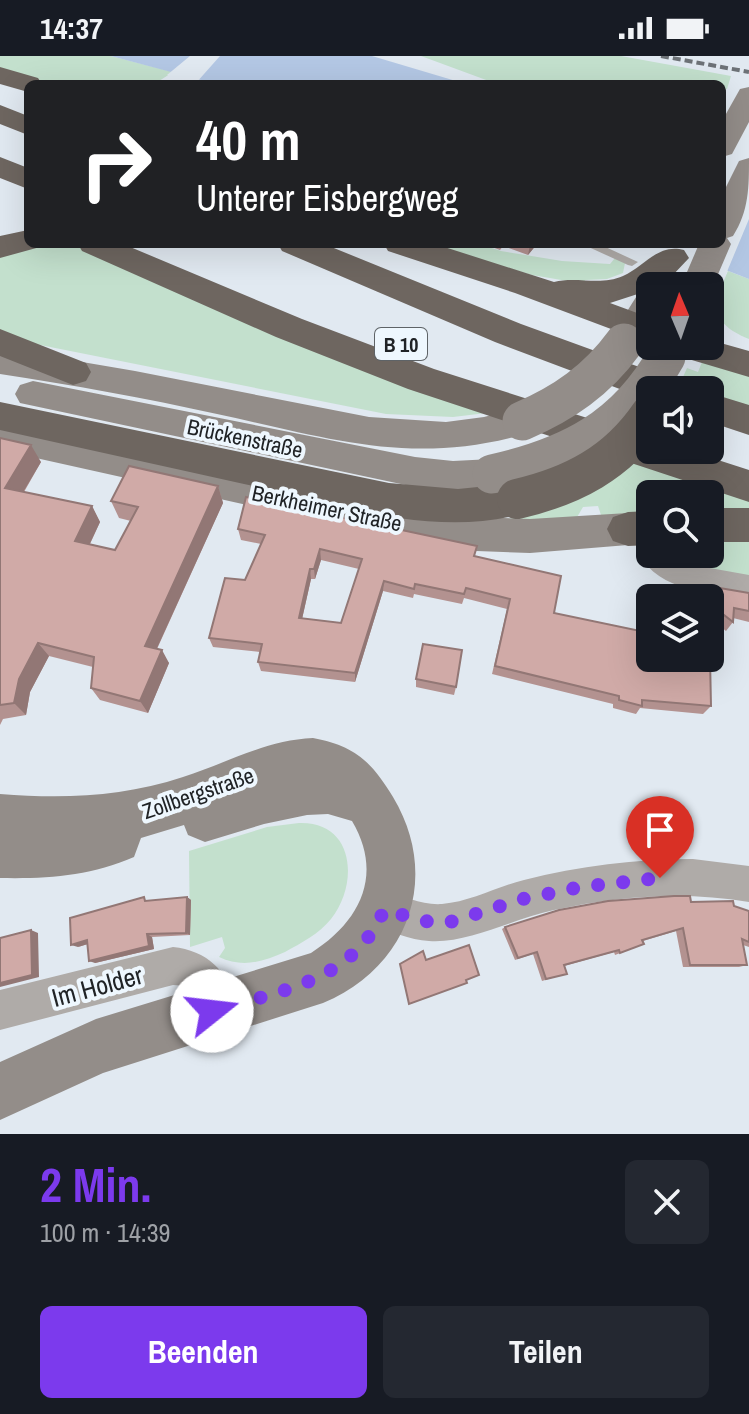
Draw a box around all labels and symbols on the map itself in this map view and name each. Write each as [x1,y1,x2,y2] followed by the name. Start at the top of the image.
[636,272,724,360] north arrow
[375,328,427,360] road number: B 10
[185,411,305,465] street label: Brückenstraße
[249,477,405,539] street label: Berkheimer Straße
[138,760,258,826] street label: Zollbergstraße
[626,796,694,878] pin
[48,957,146,1015] street label: Im Holder
[170,969,254,1053] position arrow

